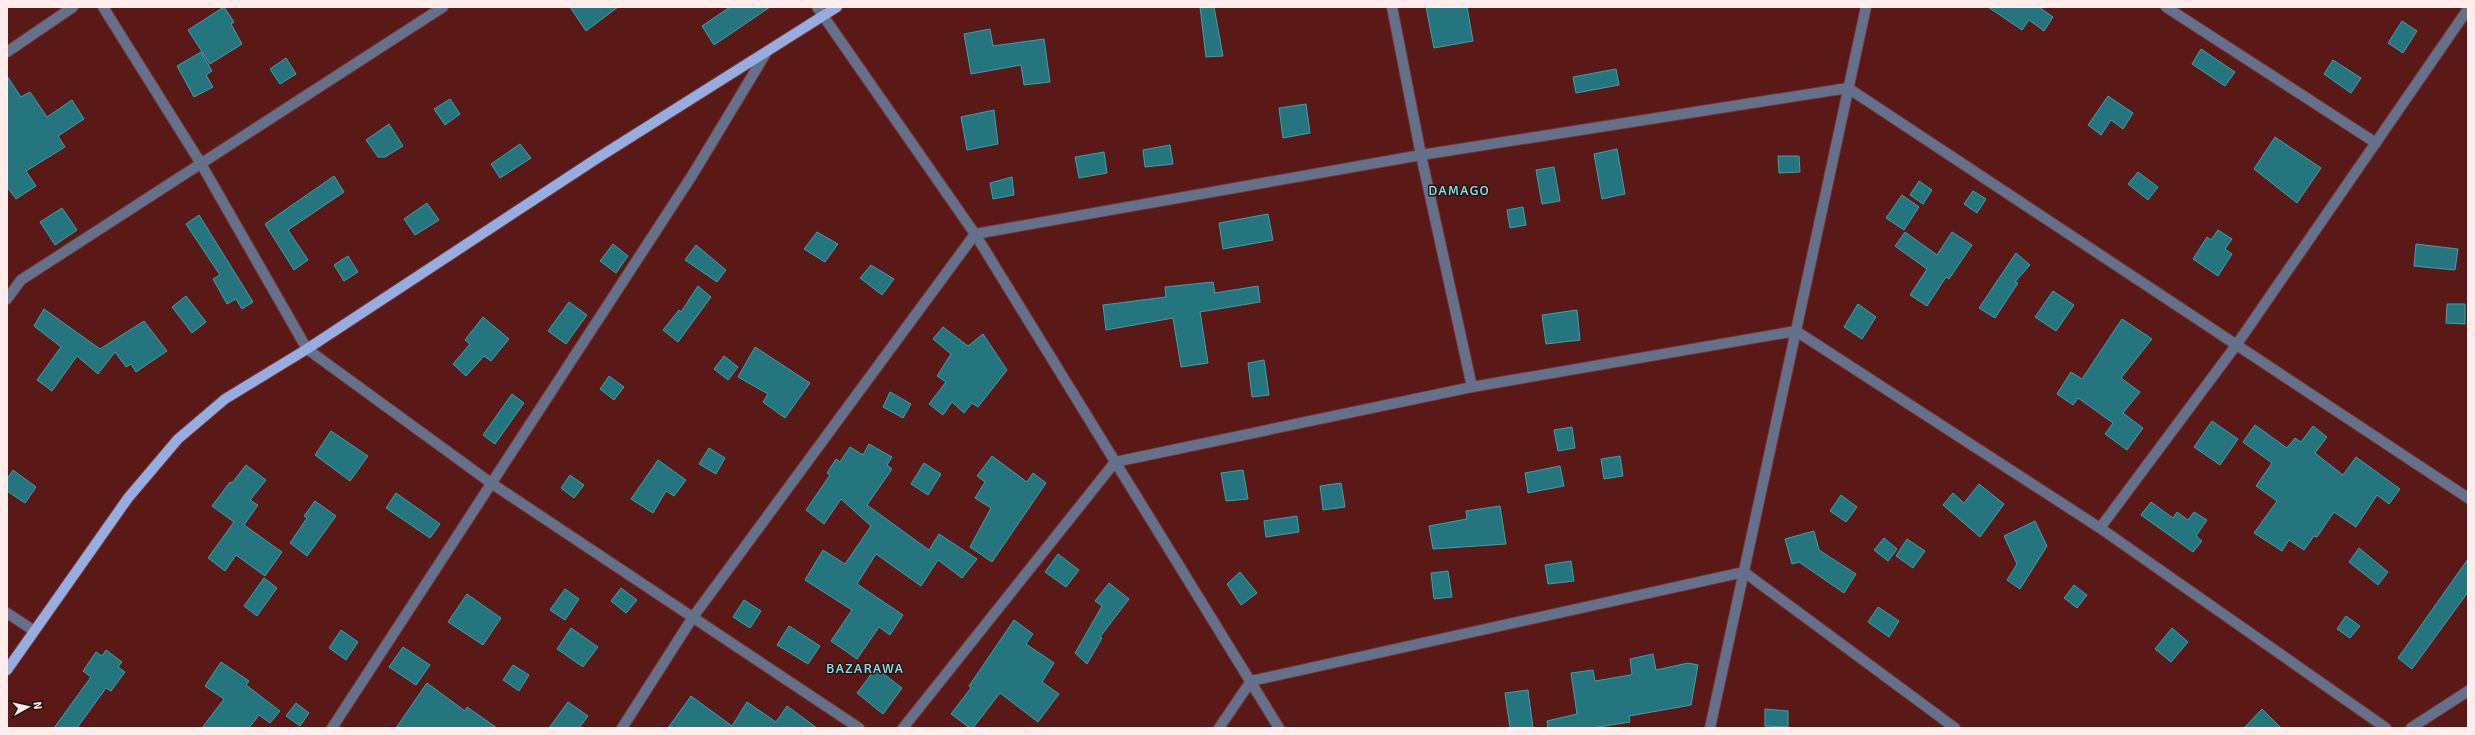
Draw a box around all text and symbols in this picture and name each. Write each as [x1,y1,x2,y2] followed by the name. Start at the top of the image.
[1428,182,1490,199] district label: DAMAGO
[826,660,904,677] district label: BAZARAWA
[8,687,48,727] north arrow
[30,701,44,710] text: N

